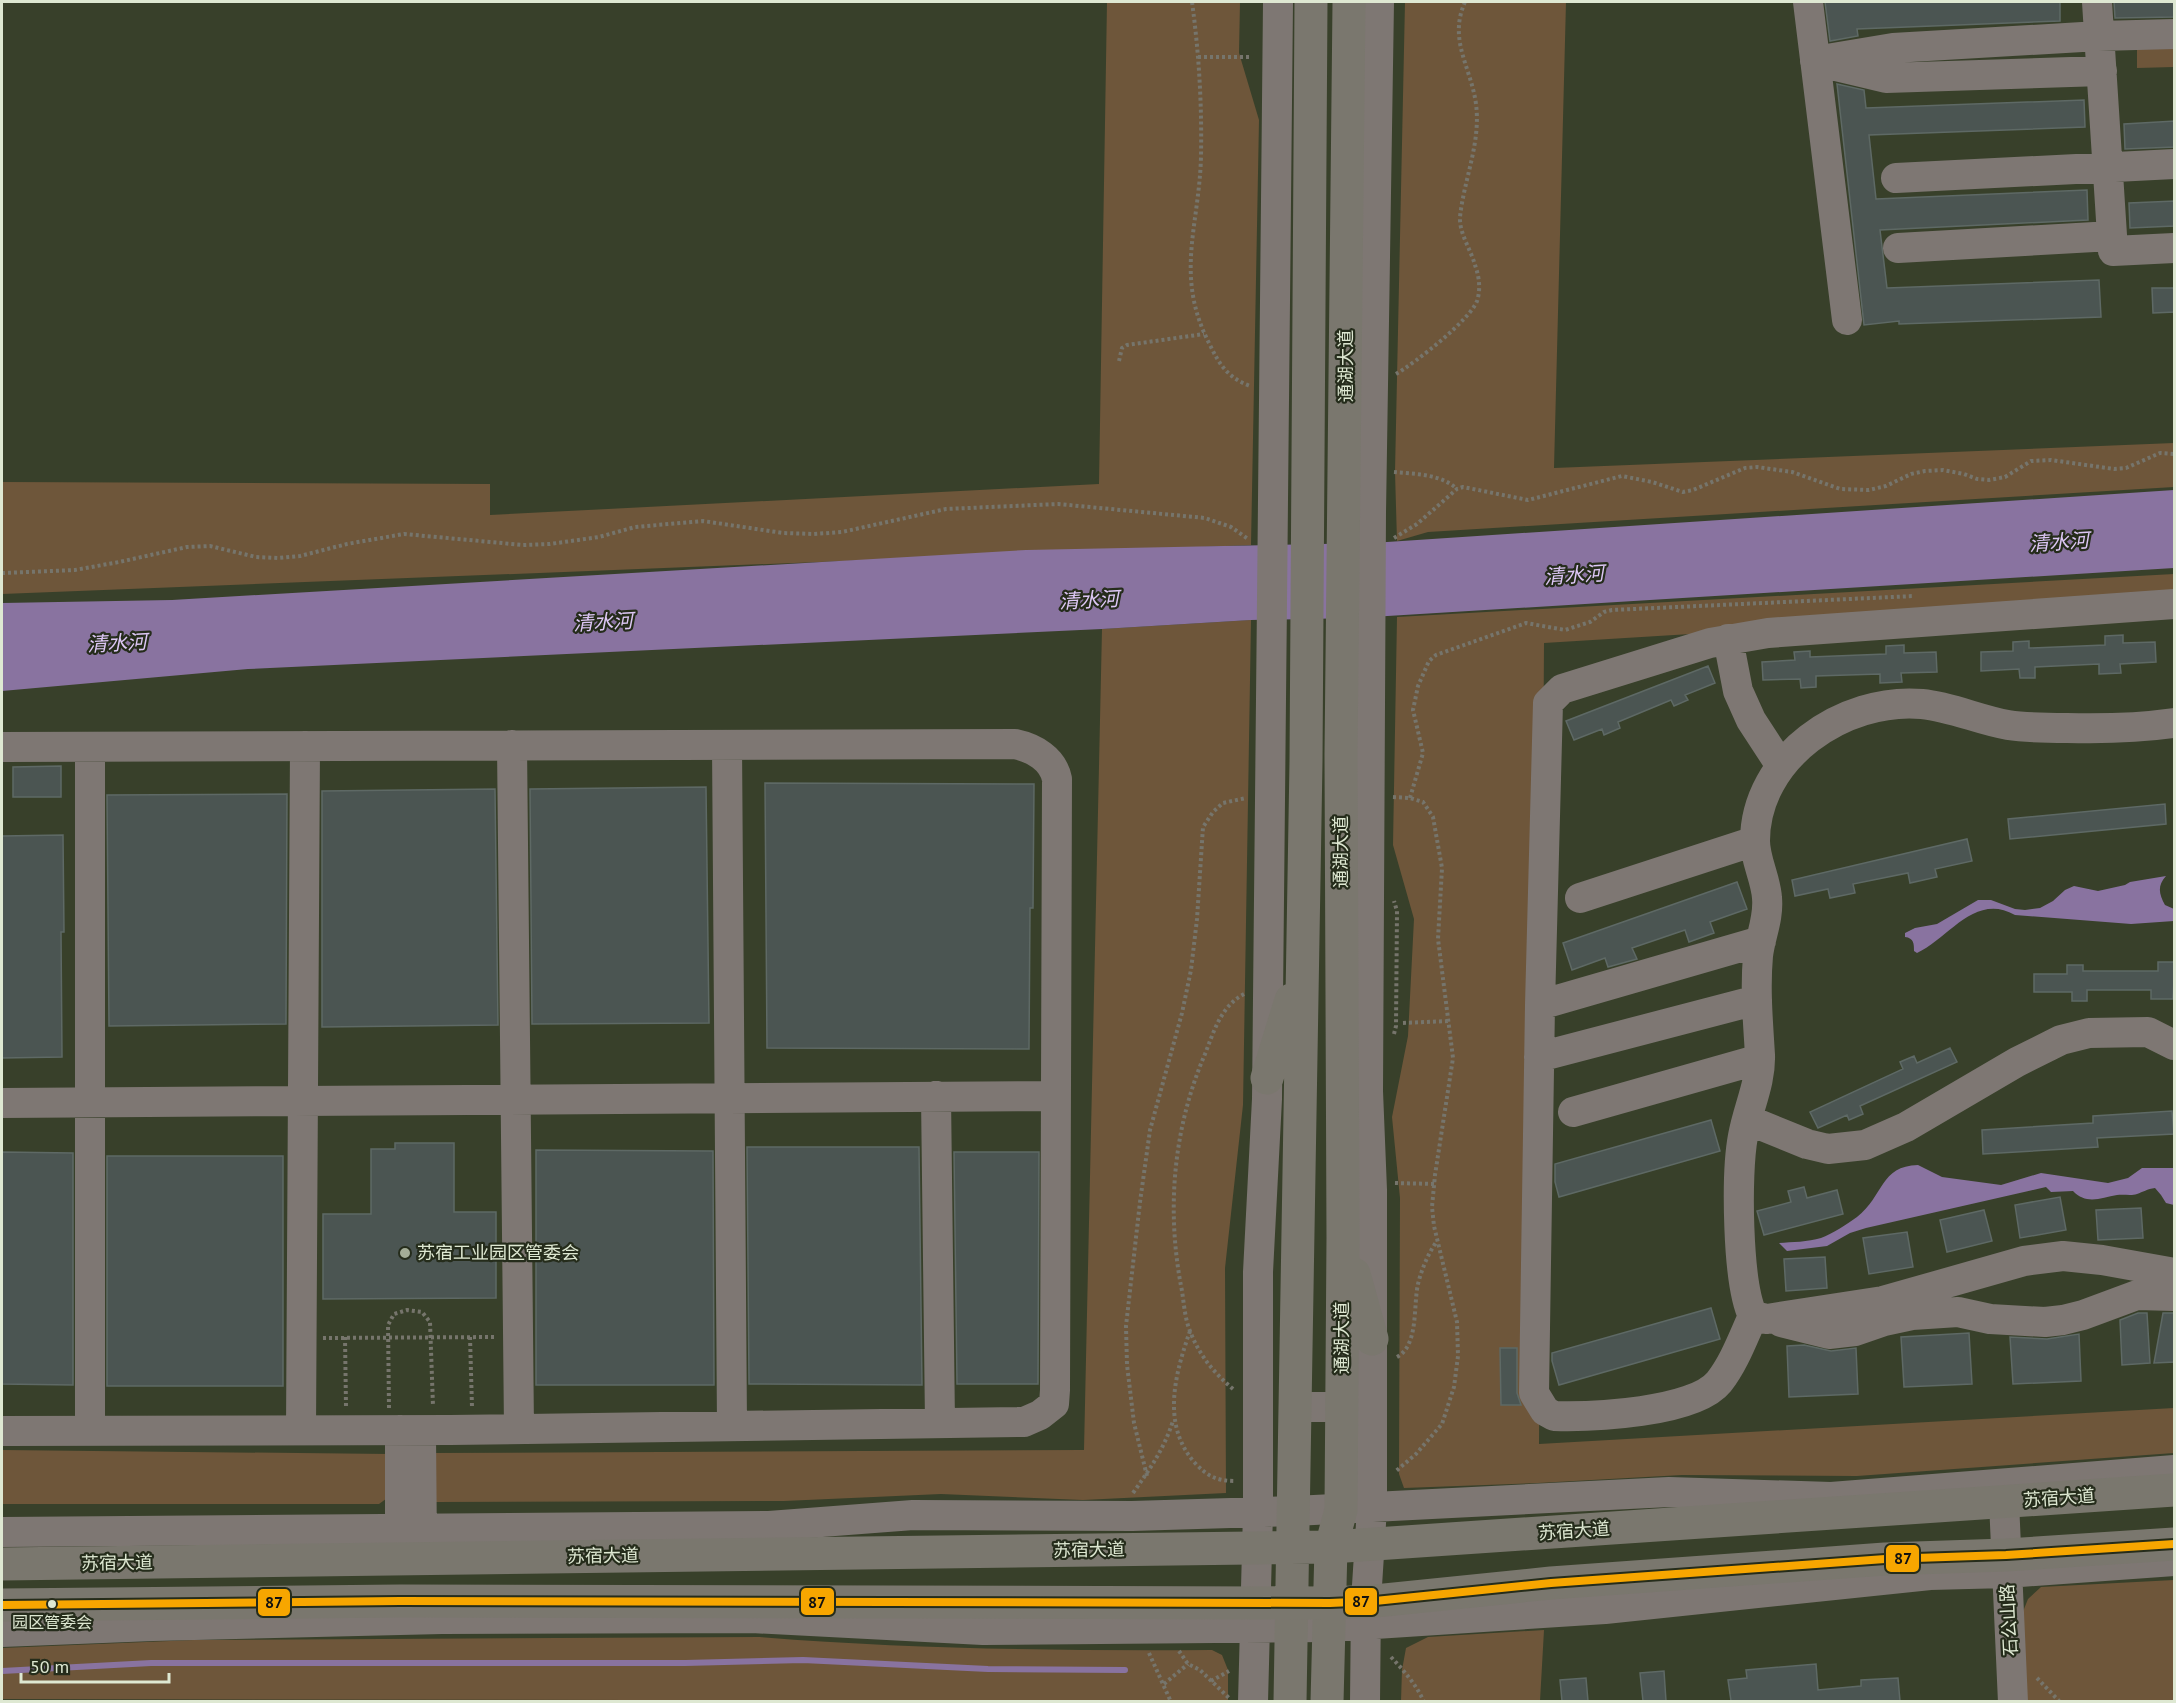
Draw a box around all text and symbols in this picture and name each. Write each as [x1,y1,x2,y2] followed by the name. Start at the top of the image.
[1334,330,1357,402] street label: 通湖大道
[2028,527,2094,557] water label: 清水河
[1543,560,1609,590] water label: 清水河
[1058,585,1124,615] water label: 清水河
[572,607,638,637] water label: 清水河
[86,628,152,658] water label: 清水河
[1329,816,1352,888] street label: 通湖大道
[417,1241,579,1264] place label: 苏宿工业园区管委会
[398,1246,412,1260] marker: 苏宿工业园区管委会
[1330,1302,1353,1374] street label: 通湖大道
[2022,1484,2096,1511] street label: 苏宿大道
[1537,1517,1611,1544] street label: 苏宿大道
[1053,1537,1125,1562] street label: 苏宿大道
[567,1543,639,1568] street label: 苏宿大道
[1885,1544,1920,1573] line badge: 87
[1894,1548,1912,1568] text: 87
[81,1550,153,1575] street label: 苏宿大道
[1995,1583,2022,1657] street label: 石公山路
[800,1587,835,1616] line badge: 87
[1344,1587,1378,1616] line badge: 87
[257,1588,291,1617] line badge: 87
[1352,1591,1370,1611] text: 87
[265,1592,283,1612] text: 87
[808,1592,826,1612] text: 87
[46,1598,58,1610] marker: 园区管委会
[12,1612,92,1632] place label: 园区管委会
[21,1646,170,1684] scale bar
[30,1655,69,1678] text: 50 m

